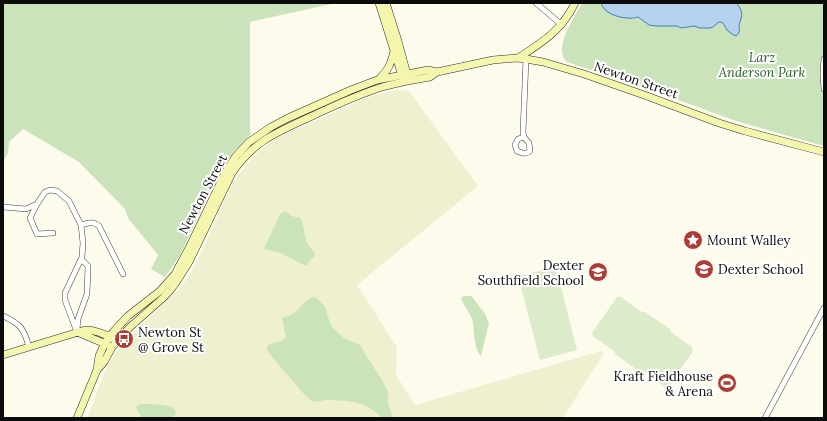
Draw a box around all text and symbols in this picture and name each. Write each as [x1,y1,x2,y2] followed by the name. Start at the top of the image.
[718,49,805,81] park label: Larz Anderson Park
[592,58,680,102] street label: Newton Street
[175,151,231,237] street label: Newton Street
[682,229,704,251] place icon: Mount Walley
[707,232,791,249] place label: Mount Walley
[478,257,584,289] place label: Dexter Southfield School
[693,258,715,280] school or university icon: Dexter School
[587,261,609,283] school or university icon: Dexter Southfield School
[718,261,804,278] place label: Dexter School
[138,324,204,356] place label: Newton St @ Grove St
[113,328,135,350] bus stop icon: Newton St @ Grove St
[614,368,713,400] place label: Kraft Fieldhouse & Arena
[716,372,738,394] sports icon: Kraft Fieldhouse & Arena

